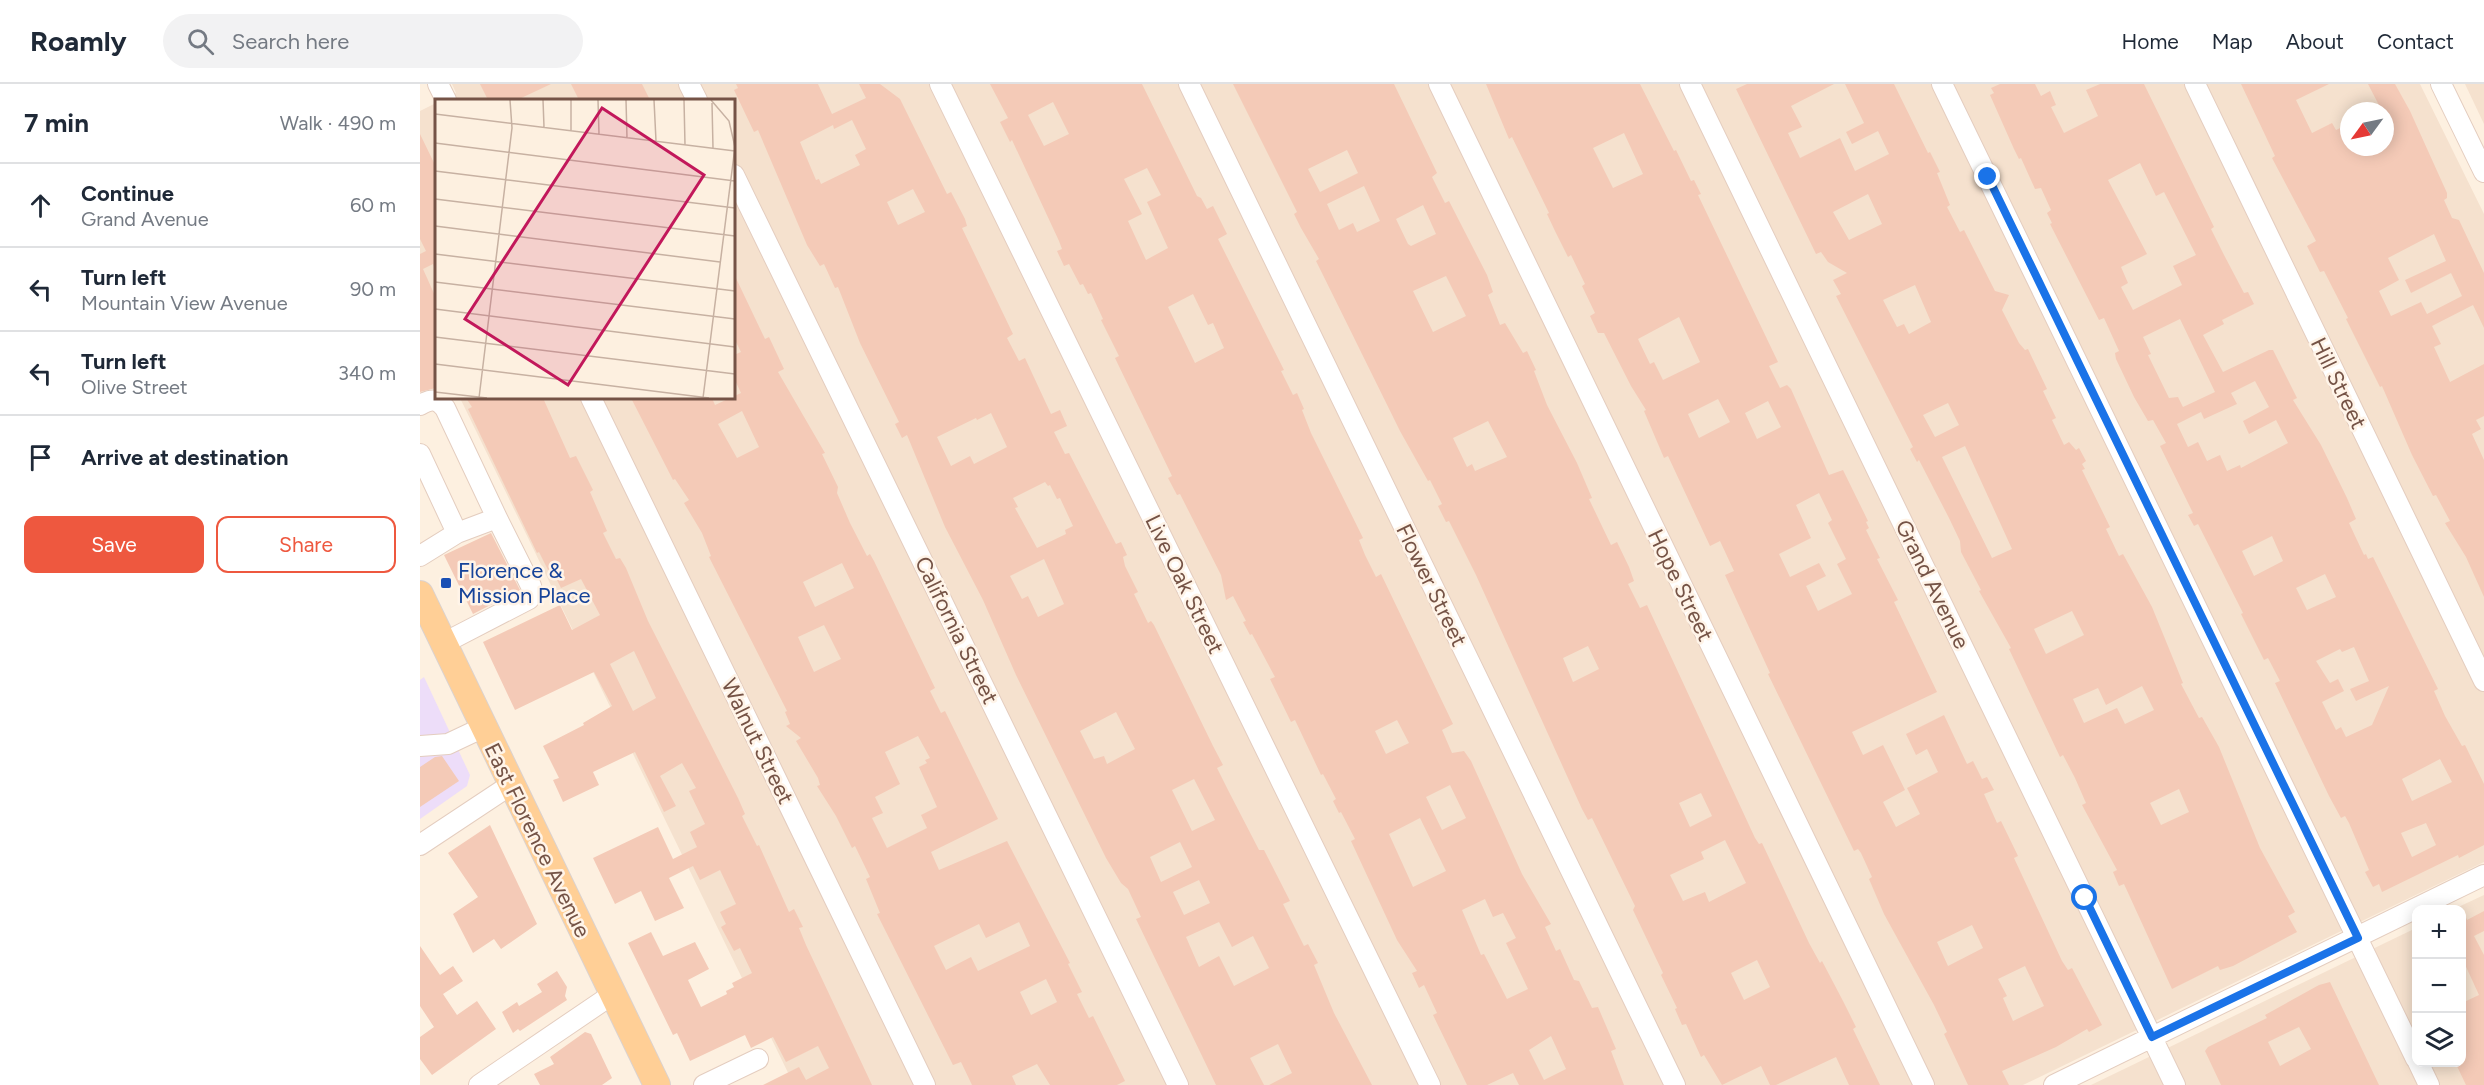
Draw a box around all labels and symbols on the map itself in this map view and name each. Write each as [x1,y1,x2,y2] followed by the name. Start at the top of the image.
[435,99,735,399] inset map
[2340,102,2394,156] north arrow
[1974,163,2000,189] route end
[2305,333,2372,433] street label: Hill Street
[1139,510,1230,658] street label: Live Oak Street
[1890,515,1975,653] street label: Grand Avenue
[1390,520,1473,651] street label: Flower Street
[1642,525,1719,646] street label: Hope Street
[909,552,1004,708] street label: California Street
[458,557,591,609] place label: Florence & Mission Place
[439,576,453,590] marker: Florence & Mission Place
[716,674,800,808] street label: Walnut Street
[479,738,596,942] street label: East Florence Avenue
[2071,884,2097,910] route start

